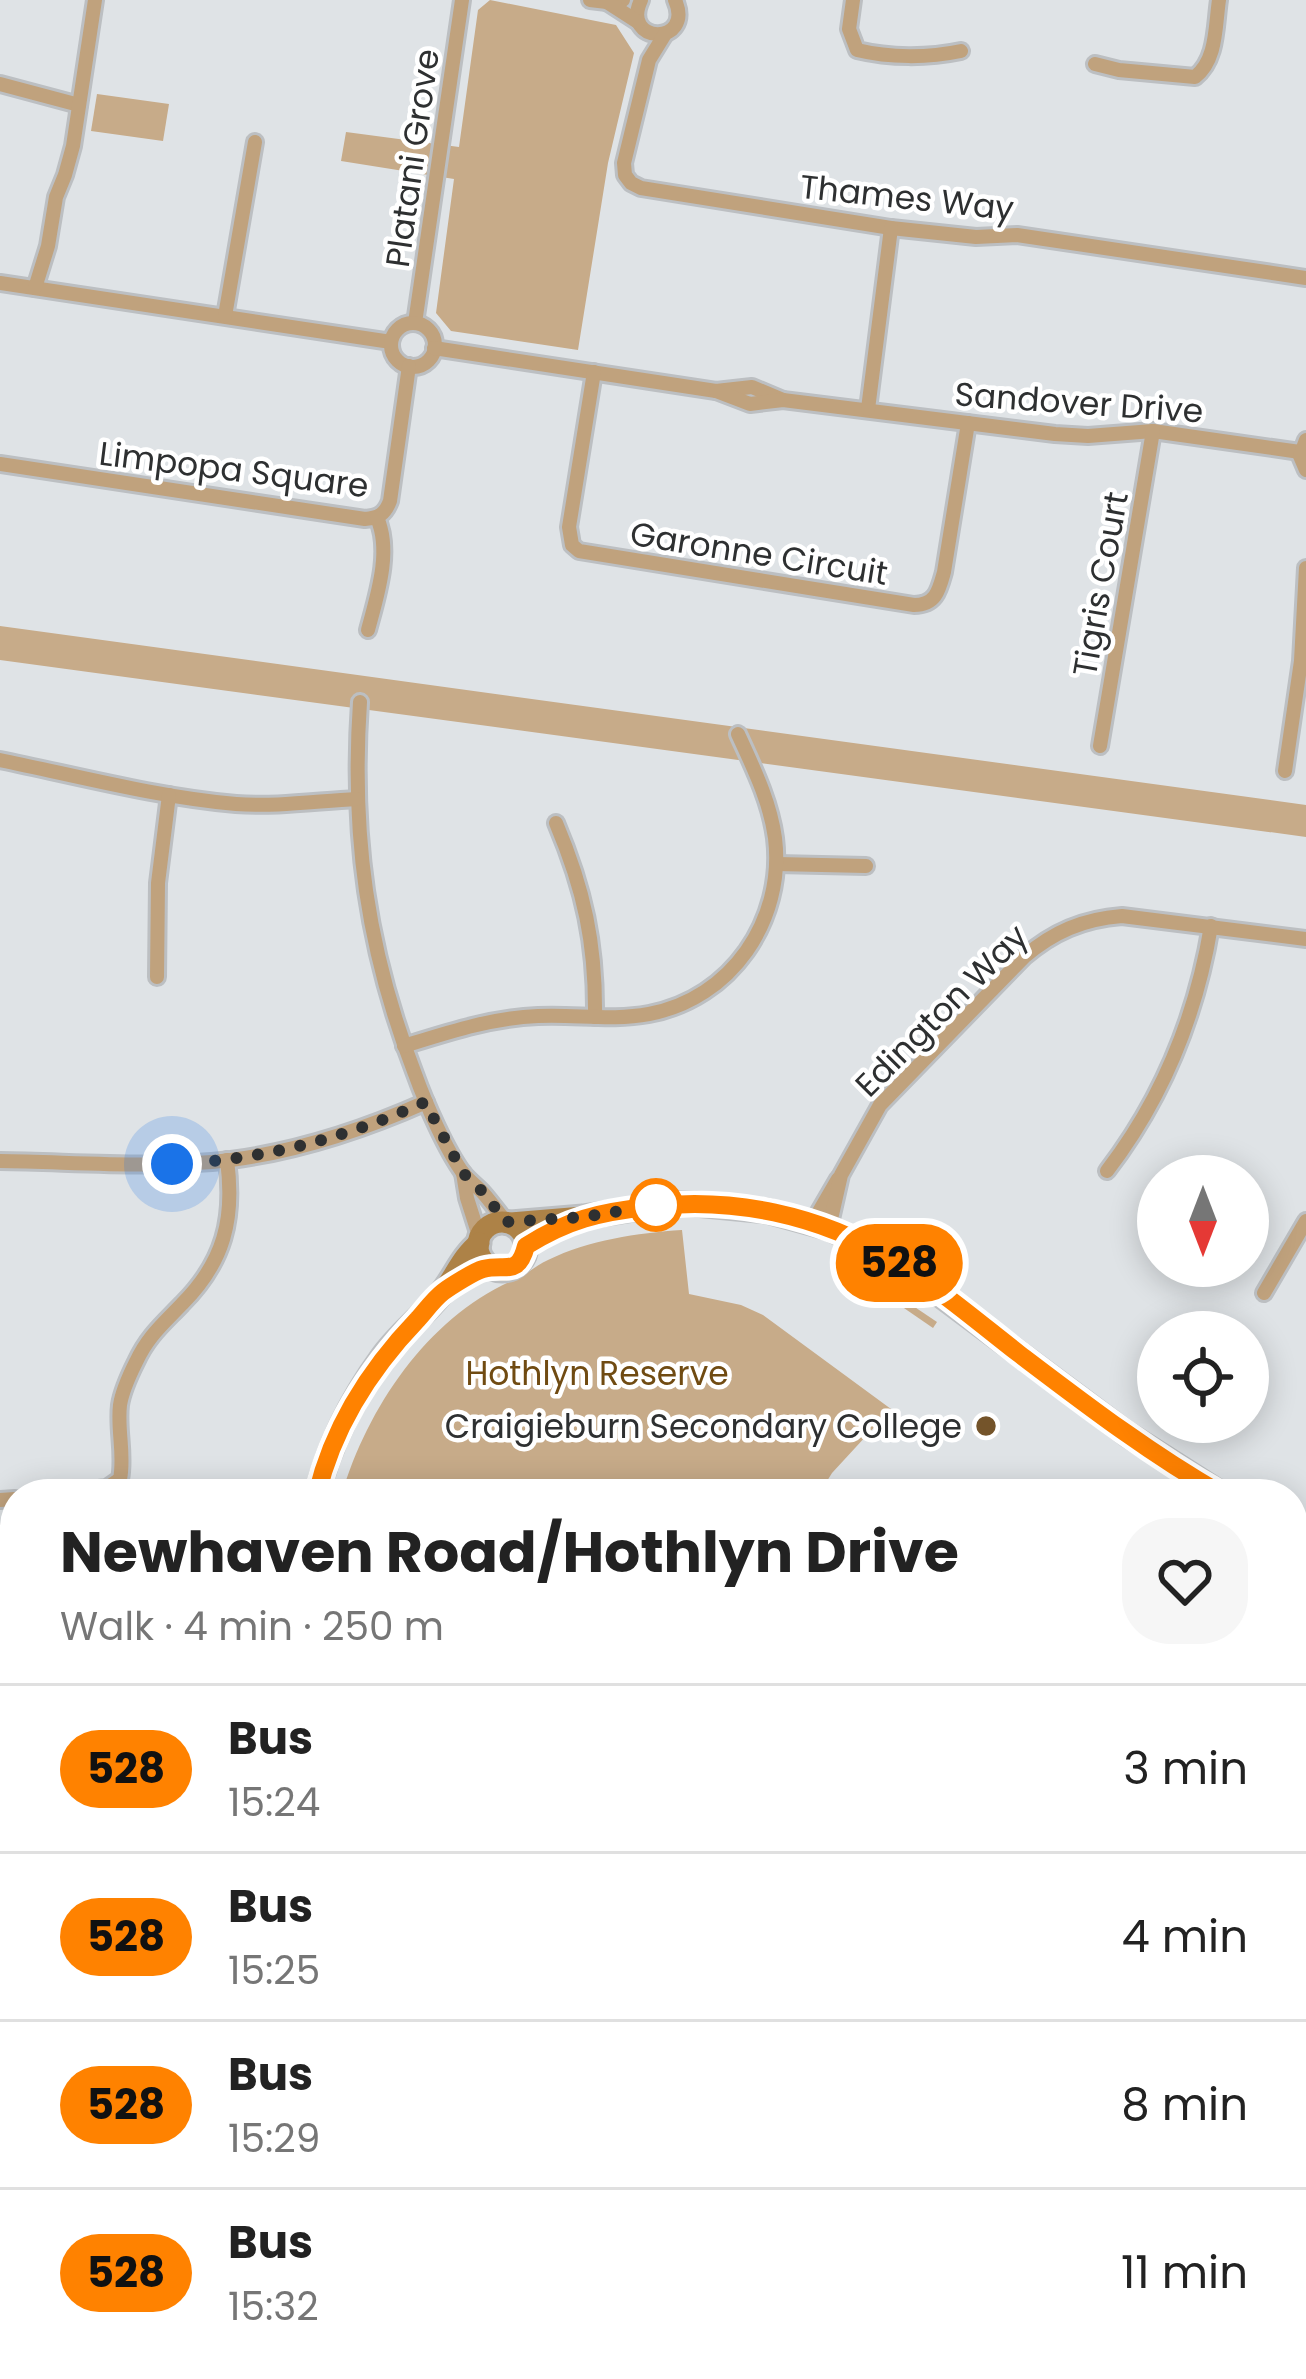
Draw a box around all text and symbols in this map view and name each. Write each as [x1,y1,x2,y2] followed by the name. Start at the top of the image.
[374,46,451,270] street label: Platani Grove
[798,163,1017,232] street label: Thames Way
[953,370,1205,435] street label: Sandover Drive
[97,430,371,509] street label: Limpopa Square
[1061,488,1140,680] street label: Tigris Court
[627,510,891,597] street label: Garonne Circuit
[844,913,1038,1107] street label: Edington Way
[142,1134,202,1194] your location
[1137,1155,1269,1287] north arrow
[1137,1155,1269,1443] map controls
[631,1180,681,1230] unlabelled marker
[830,1224,968,1302] line badge: 528
[860,1233,938,1292] text: 528
[1137,1311,1269,1443] button: locate
[465,1350,729,1397] park label: Hothlyn Reserve
[445,1403,962,1450] place label: Craigieburn Secondary College
[973,1413,999,1439] marker: Craigieburn Secondary College
[60,1512,959,1592] text: Newhaven Road/Hothlyn Drive
[1122,1518,1248,1644] button: heart
[60,1599,444,1654] text: Walk · 4 min · 250 m
[228,1707,313,1770] text: Bus
[1123,1737,1248,1800] text: 3 min
[87,1739,165,1798] text: 528
[228,1775,320,1830] text: 15:24
[228,1875,313,1938] text: Bus
[1121,1905,1248,1968] text: 4 min
[87,1907,165,1966] text: 528
[228,1943,320,1998] text: 15:25
[228,2043,313,2106] text: Bus
[1121,2073,1248,2136] text: 8 min
[87,2075,165,2134] text: 528
[228,2111,320,2166] text: 15:29
[228,2211,313,2274] text: Bus
[1121,2241,1248,2304] text: 11 min
[87,2243,165,2302] text: 528
[228,2279,319,2334] text: 15:32

